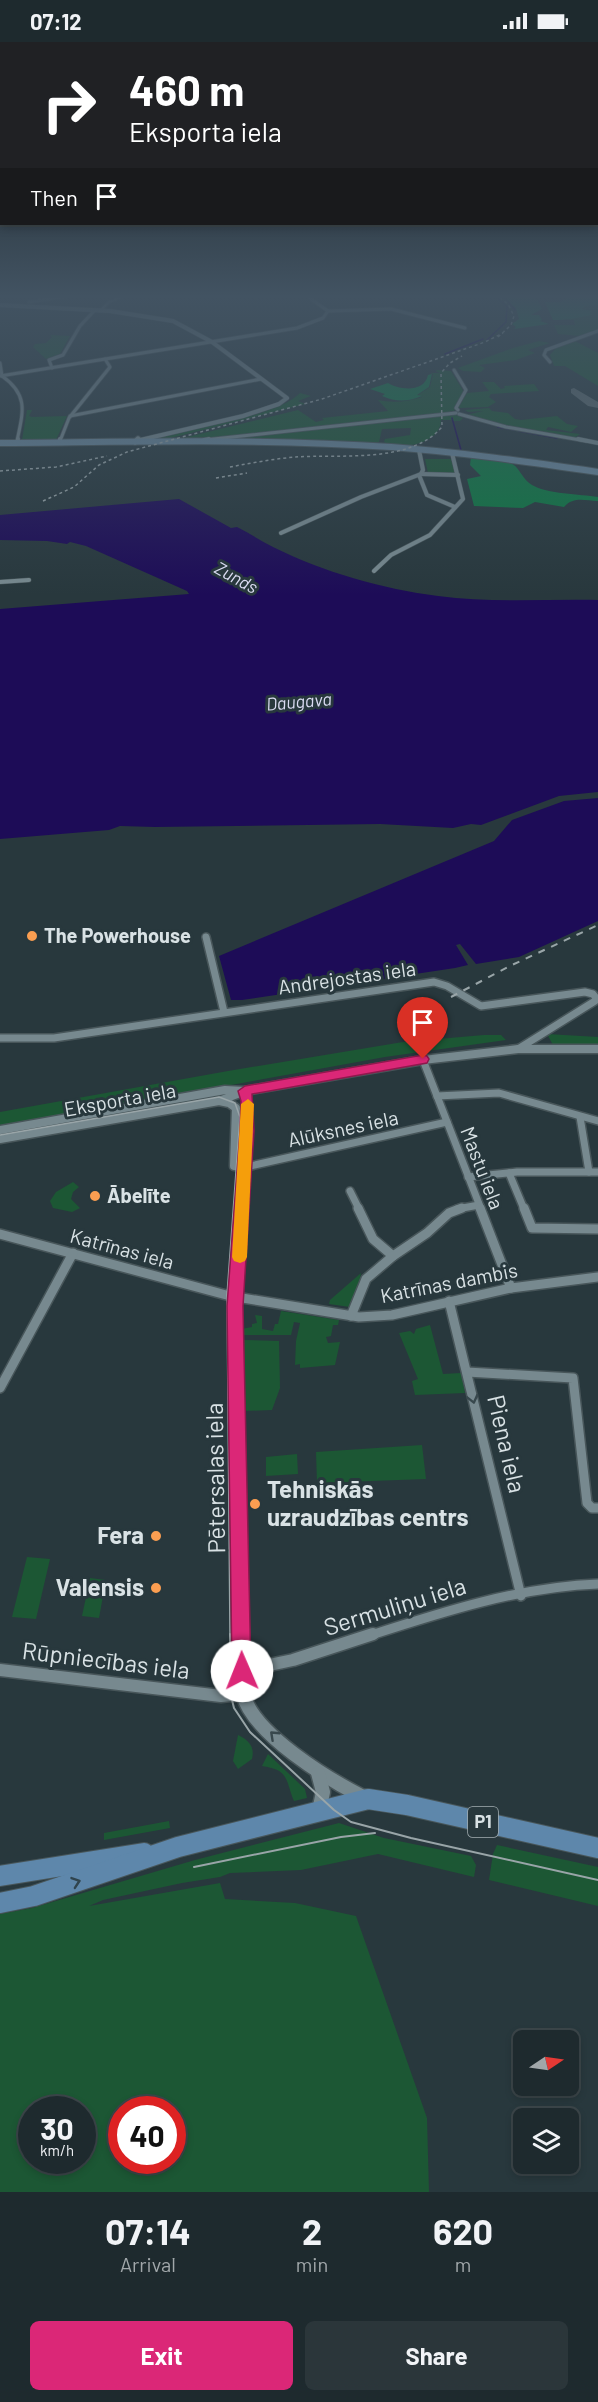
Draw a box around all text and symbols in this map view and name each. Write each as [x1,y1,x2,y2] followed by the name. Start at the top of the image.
[30,8,82,34] text: 07:12
[129,64,244,114] text: 460 m
[30,66,108,144] icon: right
[129,115,282,147] text: Eksporta iela
[90,180,123,213] icon: arrive
[30,184,78,210] text: Then
[211,556,262,598] water label: Zunds
[265,687,333,715] water label: Daugava
[44,923,191,947] place label: The Powerhouse
[25,929,39,943] marker: The Powerhouse
[277,955,417,999] street label: Andrejostas iela
[397,997,448,1059] pin
[406,1006,439,1039] icon: arrive
[62,1077,178,1121] street label: Eksporta iela
[285,1105,400,1151] street label: Alūksnes iela
[456,1123,510,1212] street label: Mastu iela
[107,1183,171,1207] place label: Ābelīte
[88,1189,102,1203] marker: Ābelīte
[68,1223,177,1273] street label: Katrīnas iela
[378,1257,519,1307] street label: Katrīnas dambis
[482,1392,533,1496] street label: Piena iela
[466,1394,479,1404] one-way arrow
[199,1402,230,1554] street label: Pētersalas iela
[267,1474,468,1531] place label: Tehniskās uzraudzības centrs
[248,1497,262,1511] marker: Tehniskās uzraudzības centrs
[97,1520,144,1549] place label: Fera
[149,1529,163,1543] marker: Fera
[320,1570,469,1641] street label: Sermuliņu iela
[56,1572,144,1601] place label: Valensis
[149,1581,163,1595] marker: Valensis
[21,1635,192,1684] street label: Rūpniecības iela
[210,1639,274,1703] position arrow
[271,1731,281,1742] one-way arrow
[468,1807,498,1837] road number: P1
[71,1876,81,1889] one-way arrow
[513,2030,579,2096] north arrow
[513,2030,579,2174] map controls
[108,2096,186,2174] speed limit sign: 40
[513,2108,579,2174] button: layers
[40,2110,74,2146] text: 30
[40,2141,74,2159] text: km/h
[105,2209,191,2252] text: 07:14
[302,2209,322,2252] text: 2
[433,2209,493,2252] text: 620
[120,2252,176,2276] text: Arrival
[296,2252,328,2276] text: min
[455,2252,471,2276] text: m
[30,2321,293,2390] button: Exit
[305,2321,568,2390] button: Share

